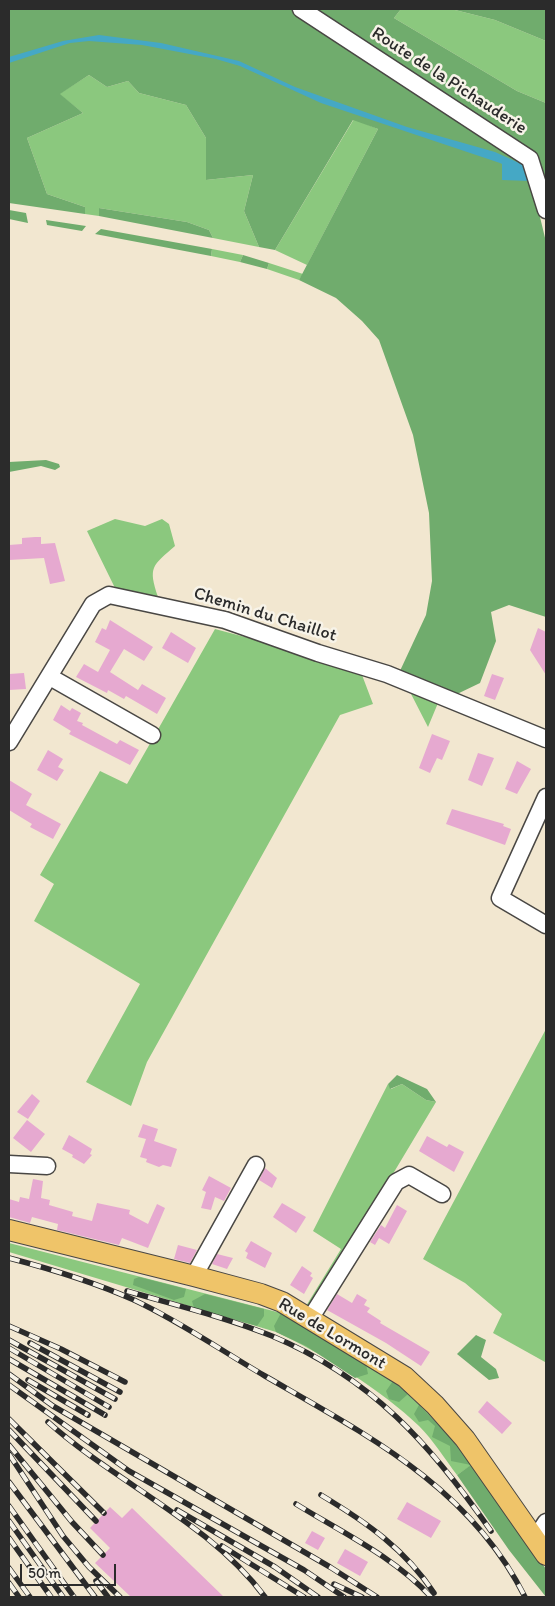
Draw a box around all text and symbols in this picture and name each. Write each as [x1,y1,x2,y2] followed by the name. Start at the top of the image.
[367,23,531,139] street label: Route de la Pichauderie
[191,583,339,647] street label: Chemin du Chaillot
[274,1293,390,1375] street label: Rue de Lormont
[22,1554,119,1586] scale bar
[28,1564,61,1582] text: 50 m

